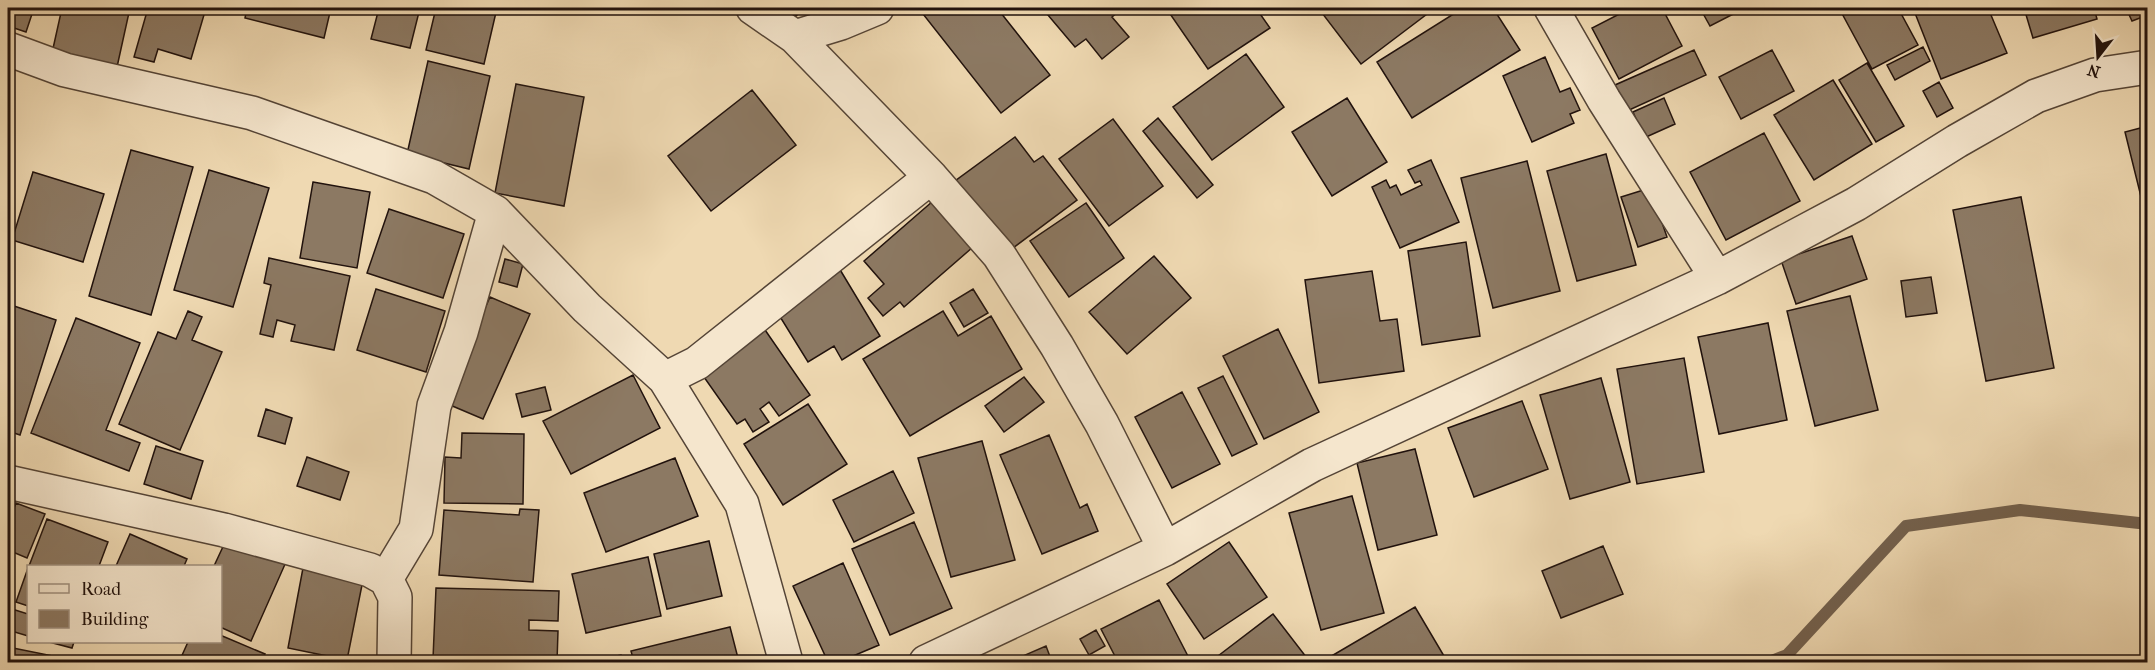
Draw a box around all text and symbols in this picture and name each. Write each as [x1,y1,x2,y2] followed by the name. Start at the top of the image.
[2068,27,2128,87] north arrow
[2084,60,2102,82] text: N
[27,565,222,643] legend
[81,579,121,600] text: Road
[81,609,149,630] text: Building

